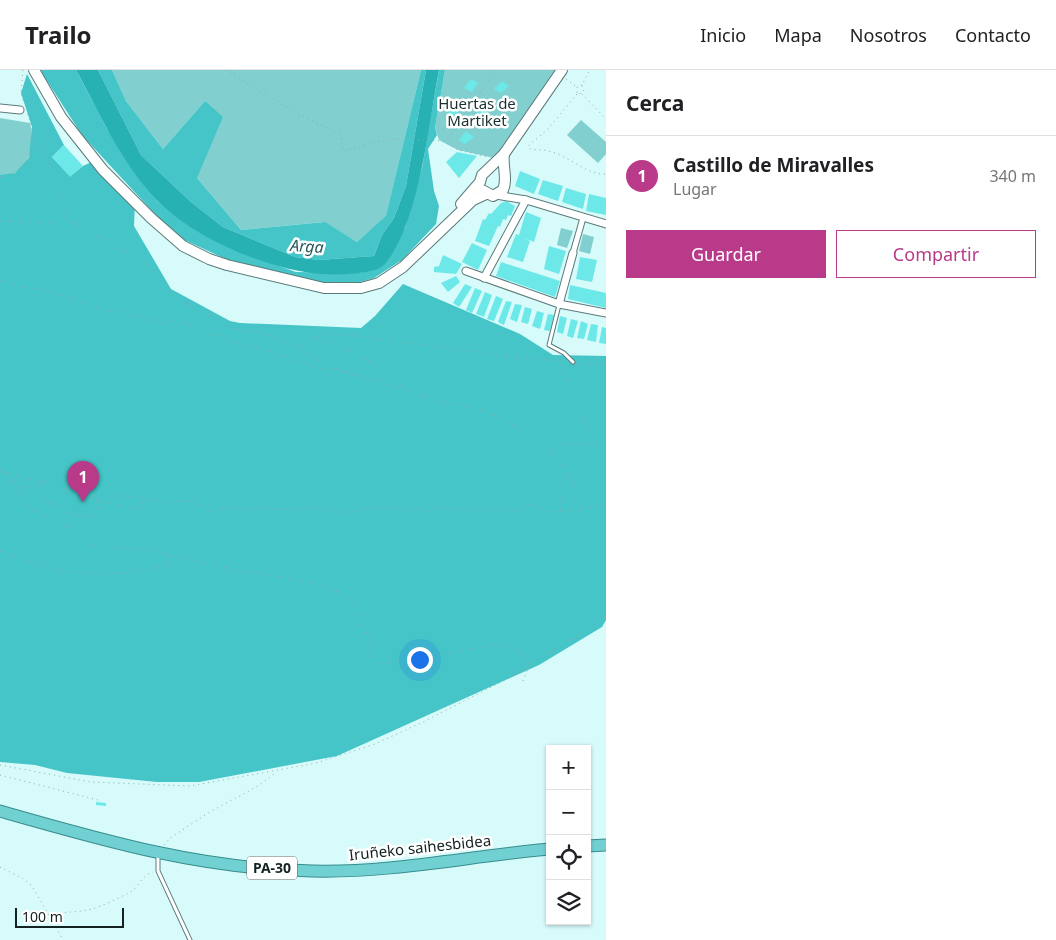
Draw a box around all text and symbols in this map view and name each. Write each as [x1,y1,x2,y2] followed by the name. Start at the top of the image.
[25,18,92,51] text: Trailo
[700,23,746,47] text: Inicio
[774,23,822,47] text: Mapa
[850,23,927,47] text: Nosotros
[955,23,1031,47] text: Contacto
[626,89,684,117] text: Cerca
[438,93,516,130] park label: Huertas de Martiket
[673,152,874,178] text: Castillo de Miravalles
[637,165,647,187] text: 1
[989,165,1036,187] text: 340 m
[673,178,717,200] text: Lugar
[626,230,826,278] button: Guardar
[836,230,1036,278] button: Compartir
[289,234,324,258] water label: Arga
[67,461,99,502] pin: 1
[407,647,433,673] your location
[546,745,591,925] map controls
[546,745,591,790] button: +
[546,790,591,835] button: −
[348,830,492,864] street label: Iruñeko saihesbidea
[546,835,591,880] button: locate
[247,856,297,880] road number: PA-30
[546,880,591,925] button: layers
[15,905,124,928] scale bar
[22,907,63,926] text: 100 m

